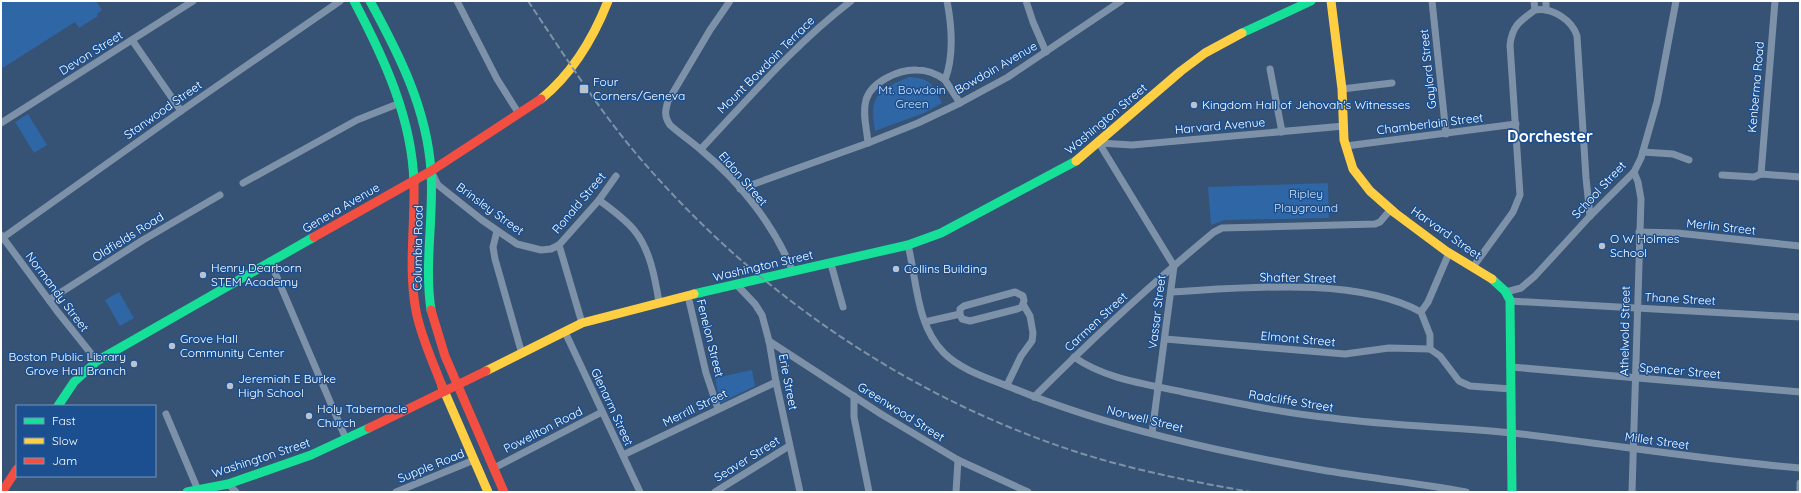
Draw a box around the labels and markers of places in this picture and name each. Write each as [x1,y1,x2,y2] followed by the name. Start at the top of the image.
[593,74,685,103] place label: Four Corners/Geneva
[578,83,590,95] marker: Four Corners/Geneva
[1202,97,1410,112] place label: Kingdom Hall of Jehovah's Witnesses
[1189,100,1199,110] marker: Kingdom Hall of Jehovah's Witnesses
[1610,231,1680,260] place label: O W Holmes School
[1597,241,1607,251] marker: O W Holmes School
[211,260,302,289] place label: Henry Dearborn STEM Academy
[904,261,987,276] place label: Collins Building
[891,264,901,274] marker: Collins Building
[198,270,208,280] marker: Henry Dearborn STEM Academy
[180,331,285,360] place label: Grove Hall Community Center
[167,341,177,351] marker: Grove Hall Community Center
[8,349,126,378] place label: Boston Public Library Grove Hall Branch
[129,359,139,369] marker: Boston Public Library Grove Hall Branch
[238,371,336,400] place label: Jeremiah E Burke High School
[225,381,235,391] marker: Jeremiah E Burke High School
[317,401,408,430] place label: Holy Tabernacle Church
[304,411,314,421] marker: Holy Tabernacle Church

